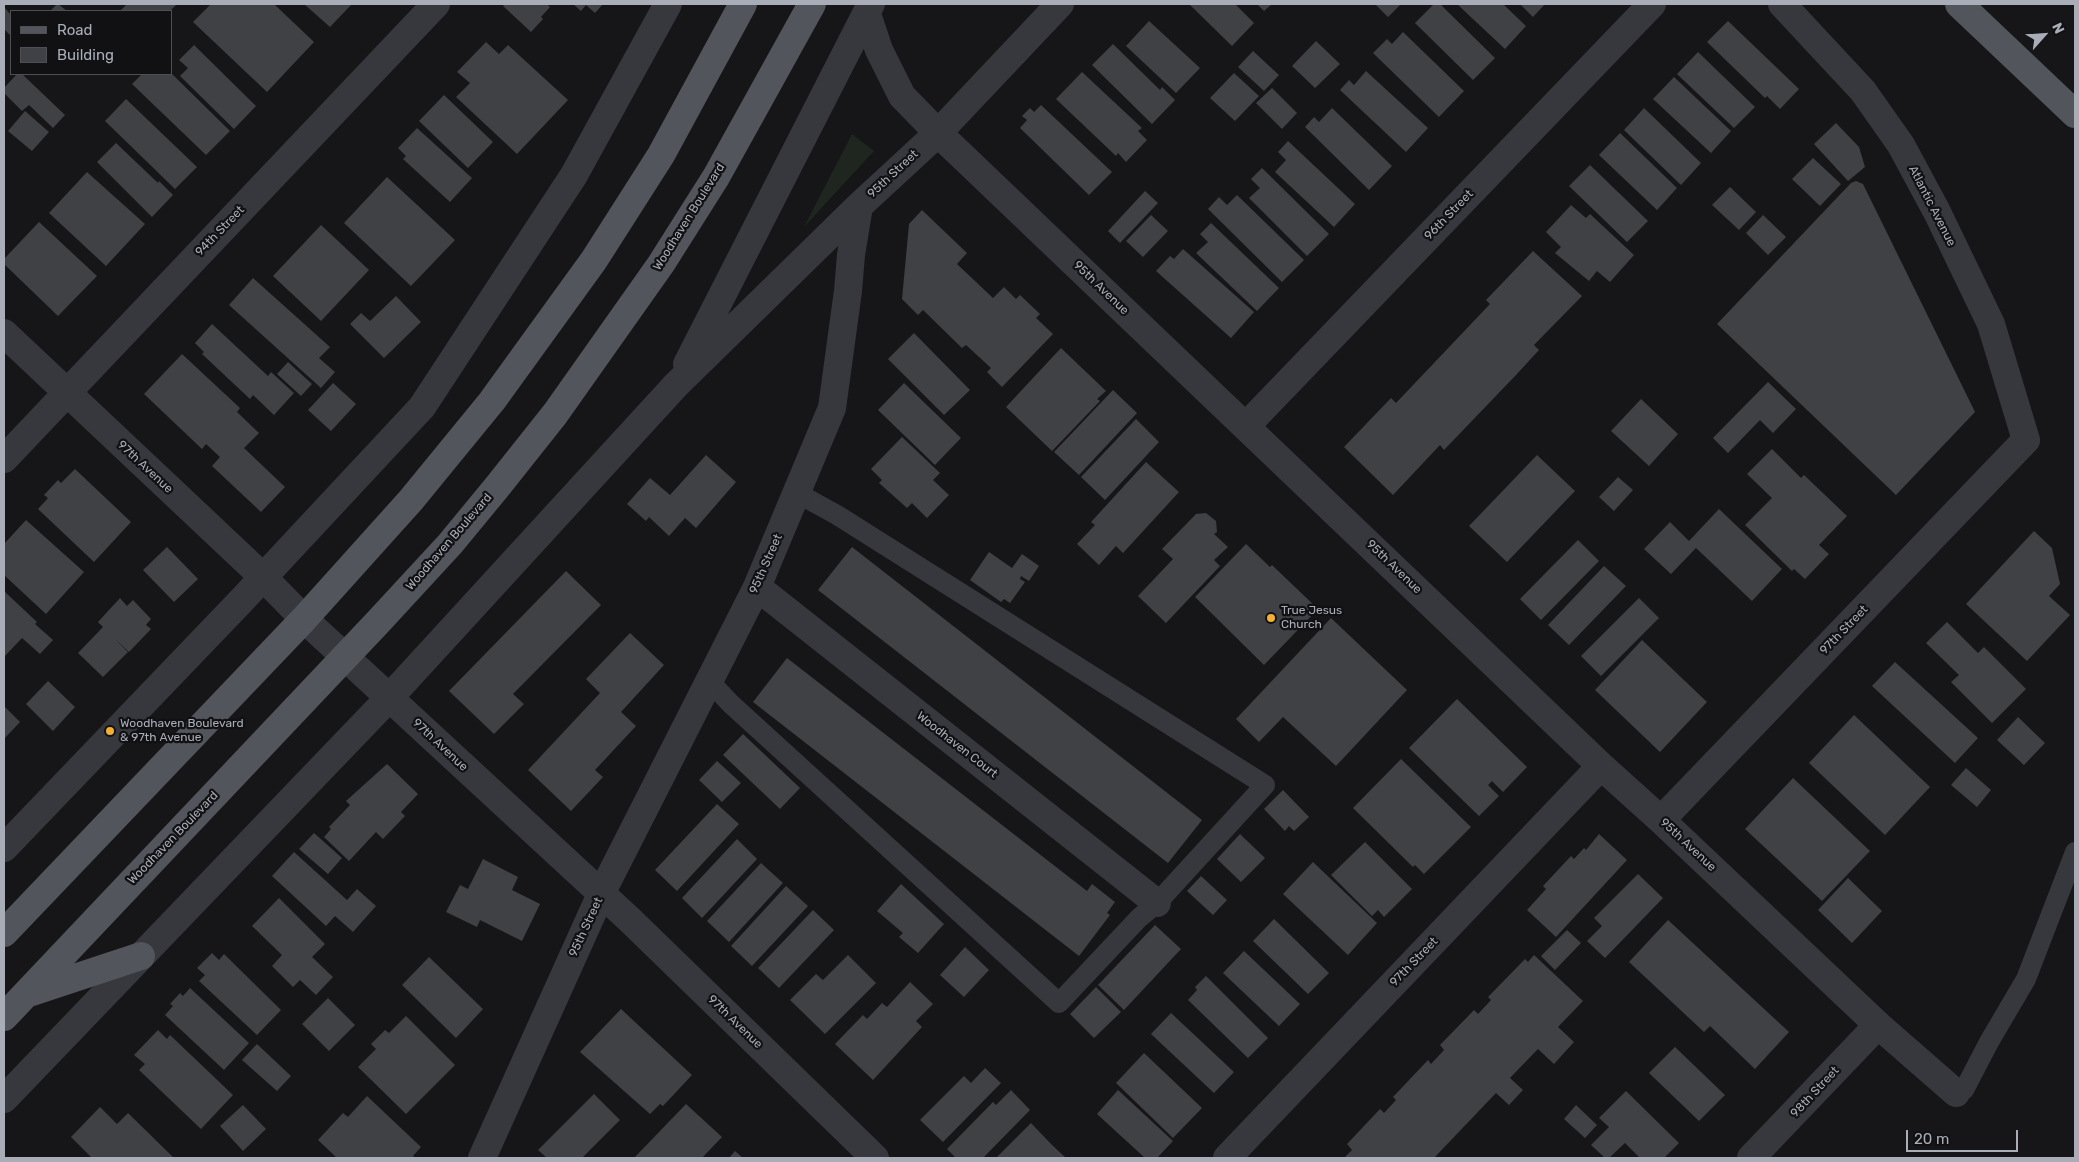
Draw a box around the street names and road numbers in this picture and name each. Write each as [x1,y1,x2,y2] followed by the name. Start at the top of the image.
[865,147,921,201] street label: 95th Street
[650,161,728,273] street label: Woodhaven Boulevard
[1906,163,1958,249] street label: Atlantic Avenue
[1422,187,1476,243] street label: 96th Street
[193,203,247,259] street label: 94th Street
[1070,258,1132,318] street label: 95th Avenue
[114,438,176,496] street label: 97th Avenue
[403,491,495,593] street label: Woodhaven Boulevard
[746,532,786,596] street label: 95th Street
[1363,537,1425,597] street label: 95th Avenue
[1817,602,1871,658] street label: 97th Street
[914,709,1000,781] street label: Woodhaven Court
[409,716,471,774] street label: 97th Avenue
[125,789,221,887] street label: Woodhaven Boulevard
[1657,815,1719,875] street label: 95th Avenue
[566,895,606,959] street label: 95th Street
[1387,934,1441,990] street label: 97th Street
[705,992,765,1052] street label: 97th Avenue
[1788,1064,1842,1120] street label: 98th Street

